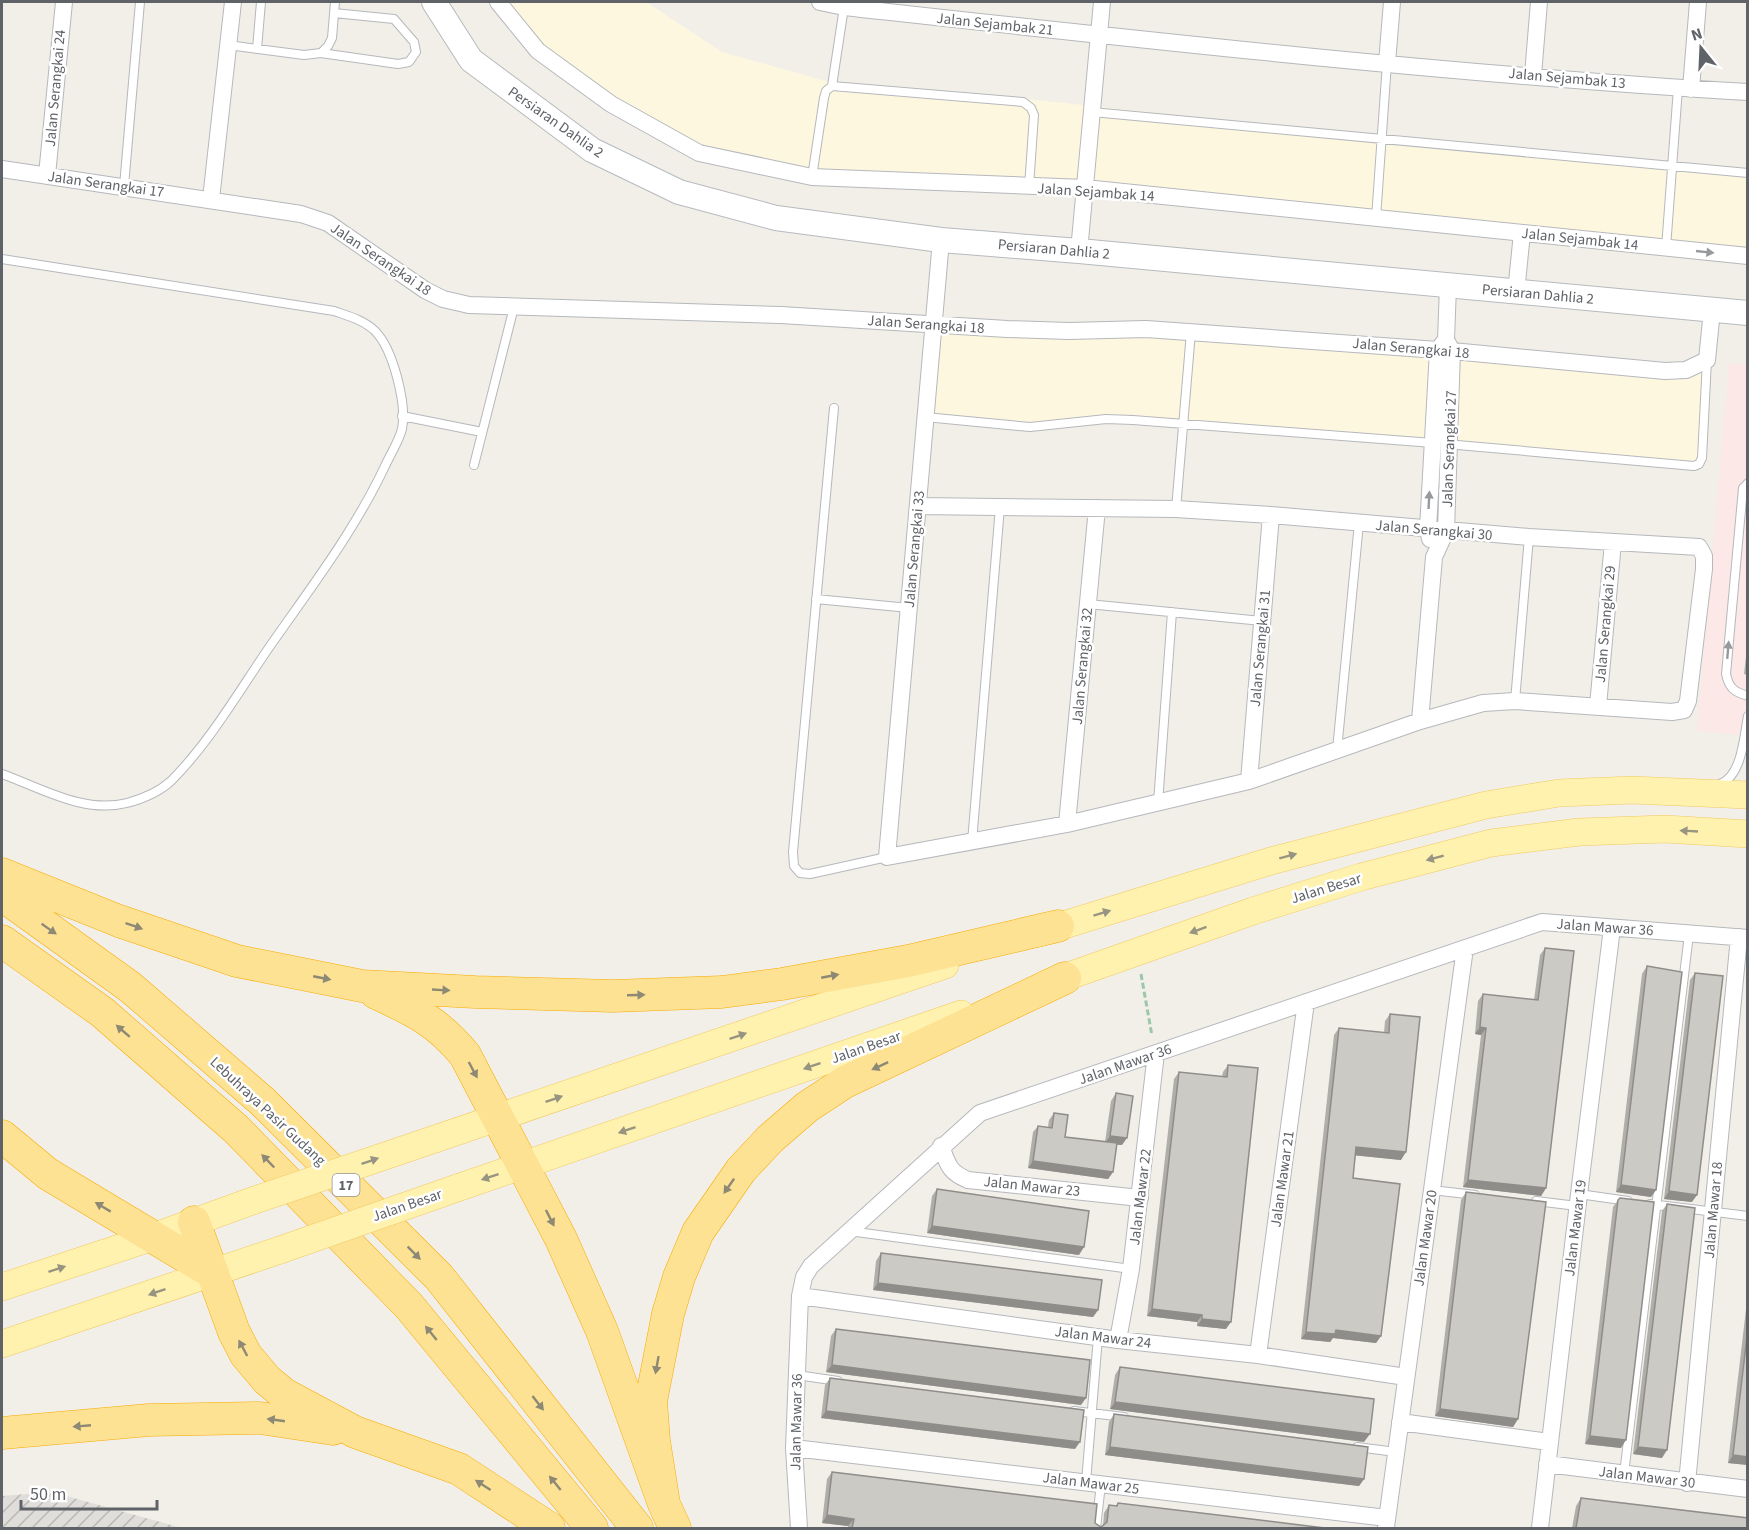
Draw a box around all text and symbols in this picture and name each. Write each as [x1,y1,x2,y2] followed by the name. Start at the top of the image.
[935,8,1054,41] street label: Jalan Sejambak 21
[1671,18,1731,78] north arrow
[1688,23,1705,47] text: N
[40,28,71,147] street label: Jalan Serangkai 24
[1508,63,1626,94] street label: Jalan Sejambak 13
[504,82,608,163] street label: Persiaran Dahlia 2
[46,166,166,203] street label: Jalan Serangkai 17
[1037,178,1156,207] street label: Jalan Sejambak 14
[326,218,435,301] street label: Jalan Serangkai 18
[1520,223,1640,256] street label: Jalan Sejambak 14
[997,234,1111,265] street label: Persiaran Dahlia 2
[1696,247,1715,257] one-way arrow
[1481,279,1595,310] street label: Persiaran Dahlia 2
[867,310,985,339] street label: Jalan Serangkai 18
[1352,333,1470,364] street label: Jalan Serangkai 18
[1437,390,1462,508] street label: Jalan Serangkai 27
[899,490,930,608] street label: Jalan Serangkai 33
[1425,490,1434,509] one-way arrow
[1375,515,1493,546] street label: Jalan Serangkai 30
[1590,565,1621,683] street label: Jalan Serangkai 29
[1245,589,1276,707] street label: Jalan Serangkai 31
[1067,607,1098,725] street label: Jalan Serangkai 32
[1723,640,1733,659] one-way arrow
[1680,826,1699,835] one-way arrow
[1279,851,1298,861] one-way arrow
[1426,853,1444,863] one-way arrow
[1288,868,1365,909] street label: Jalan Besar
[1093,908,1111,917] one-way arrow
[1556,914,1654,941] street label: Jalan Mawar 36
[125,922,143,932] one-way arrow
[41,923,57,935] one-way arrow
[1189,926,1207,936] one-way arrow
[821,971,840,980] one-way arrow
[312,974,331,983] one-way arrow
[432,986,451,995] one-way arrow
[627,991,646,1000] one-way arrow
[116,1025,131,1038] one-way arrow
[828,1025,905,1069] street label: Jalan Besar
[729,1030,747,1040] one-way arrow
[1076,1039,1174,1090] street label: Jalan Mawar 36
[205,1052,331,1171] street label: Lebuhraya Pasir Gudang
[468,1061,478,1078] one-way arrow
[803,1061,821,1071] one-way arrow
[871,1061,888,1070] one-way arrow
[545,1094,563,1103] one-way arrow
[618,1126,636,1135] one-way arrow
[1265,1130,1300,1229] street label: Jalan Mawar 21
[1124,1148,1157,1247] street label: Jalan Mawar 22
[261,1155,275,1169] one-way arrow
[361,1156,379,1165] one-way arrow
[1699,1161,1728,1259] street label: Jalan Mawar 18
[983,1171,1081,1202] street label: Jalan Mawar 23
[481,1173,499,1182] one-way arrow
[332,1174,360,1196] road number: 17
[723,1178,735,1194] one-way arrow
[1559,1179,1592,1278] street label: Jalan Mawar 19
[369,1183,446,1227] street label: Jalan Besar
[1408,1189,1443,1288] street label: Jalan Mawar 20
[95,1201,111,1212] one-way arrow
[545,1210,555,1227] one-way arrow
[407,1246,422,1260] one-way arrow
[48,1263,66,1273] one-way arrow
[148,1287,166,1297] one-way arrow
[1053,1321,1153,1354] street label: Jalan Mawar 24
[425,1326,438,1341] one-way arrow
[238,1340,248,1357] one-way arrow
[652,1356,661,1375] one-way arrow
[785,1373,808,1471] street label: Jalan Mawar 36
[532,1395,545,1411] one-way arrow
[267,1416,286,1425] one-way arrow
[72,1421,91,1431] one-way arrow
[1597,1461,1696,1494] street label: Jalan Mawar 30
[1041,1467,1140,1500] street label: Jalan Mawar 25
[21,1473,158,1511] scale bar
[549,1476,562,1491] one-way arrow
[475,1479,491,1490] one-way arrow
[30,1482,66,1507] text: 50 m

